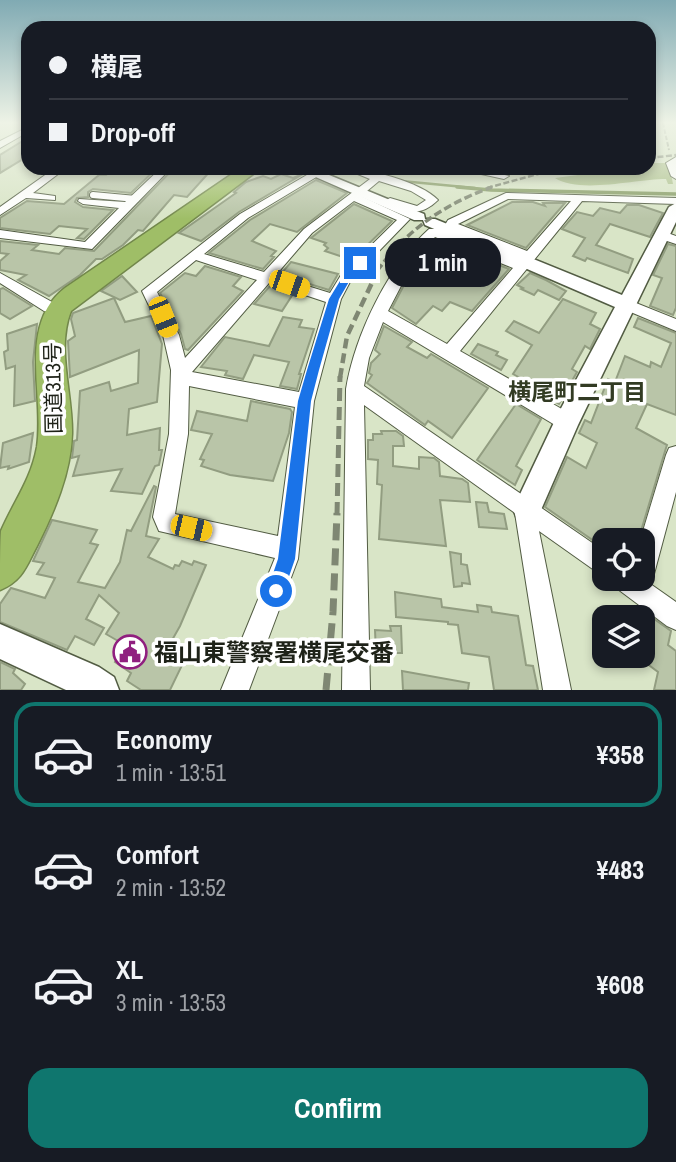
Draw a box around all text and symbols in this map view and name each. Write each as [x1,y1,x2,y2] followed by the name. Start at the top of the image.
[91,49,143,84] text: 横尾
[91,115,175,150] text: Drop-off
[384,238,500,288] callout: 1 min
[344,247,376,279] route end
[418,247,468,278] text: 1 min
[266,267,313,301] car
[146,294,181,340] car
[38,342,68,434] street label: 国道313号
[508,376,646,407] district label: 横尾町二丁目
[169,513,214,543] car
[592,528,655,668] map controls
[592,528,655,591] button: locate
[260,575,292,607] route start
[592,605,655,668] button: layers
[111,633,149,671] public building icon: 福山東警察署横尾交番
[154,636,394,668] place label: 福山東警察署横尾交番
[116,722,212,757] text: Economy
[32,723,95,786] icon: car
[597,737,644,772] text: ¥358
[116,757,226,788] text: 1 min · 13:51
[116,837,199,872] text: Comfort
[32,838,95,901] icon: car
[597,852,644,887] text: ¥483
[116,872,226,903] text: 2 min · 13:52
[116,952,143,987] text: XL
[32,953,95,1016] icon: car
[597,967,644,1002] text: ¥608
[116,987,226,1018] text: 3 min · 13:53
[28,1068,648,1148] button: Confirm

